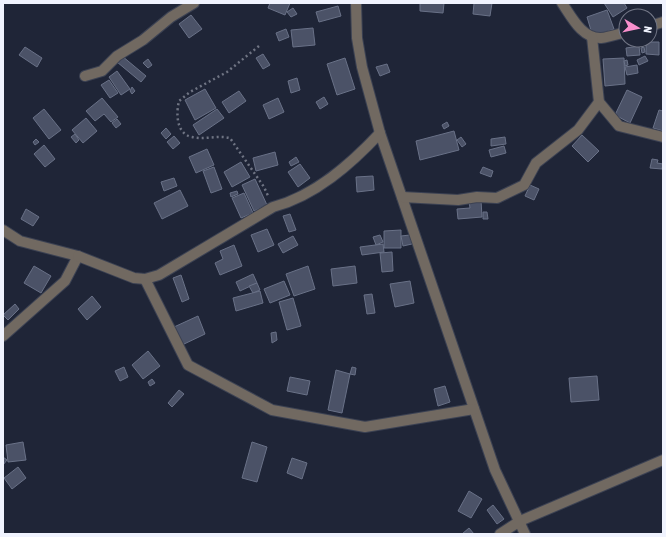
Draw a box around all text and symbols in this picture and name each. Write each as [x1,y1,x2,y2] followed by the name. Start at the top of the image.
[618,8,658,48] north arrow
[641,25,654,34] text: N

